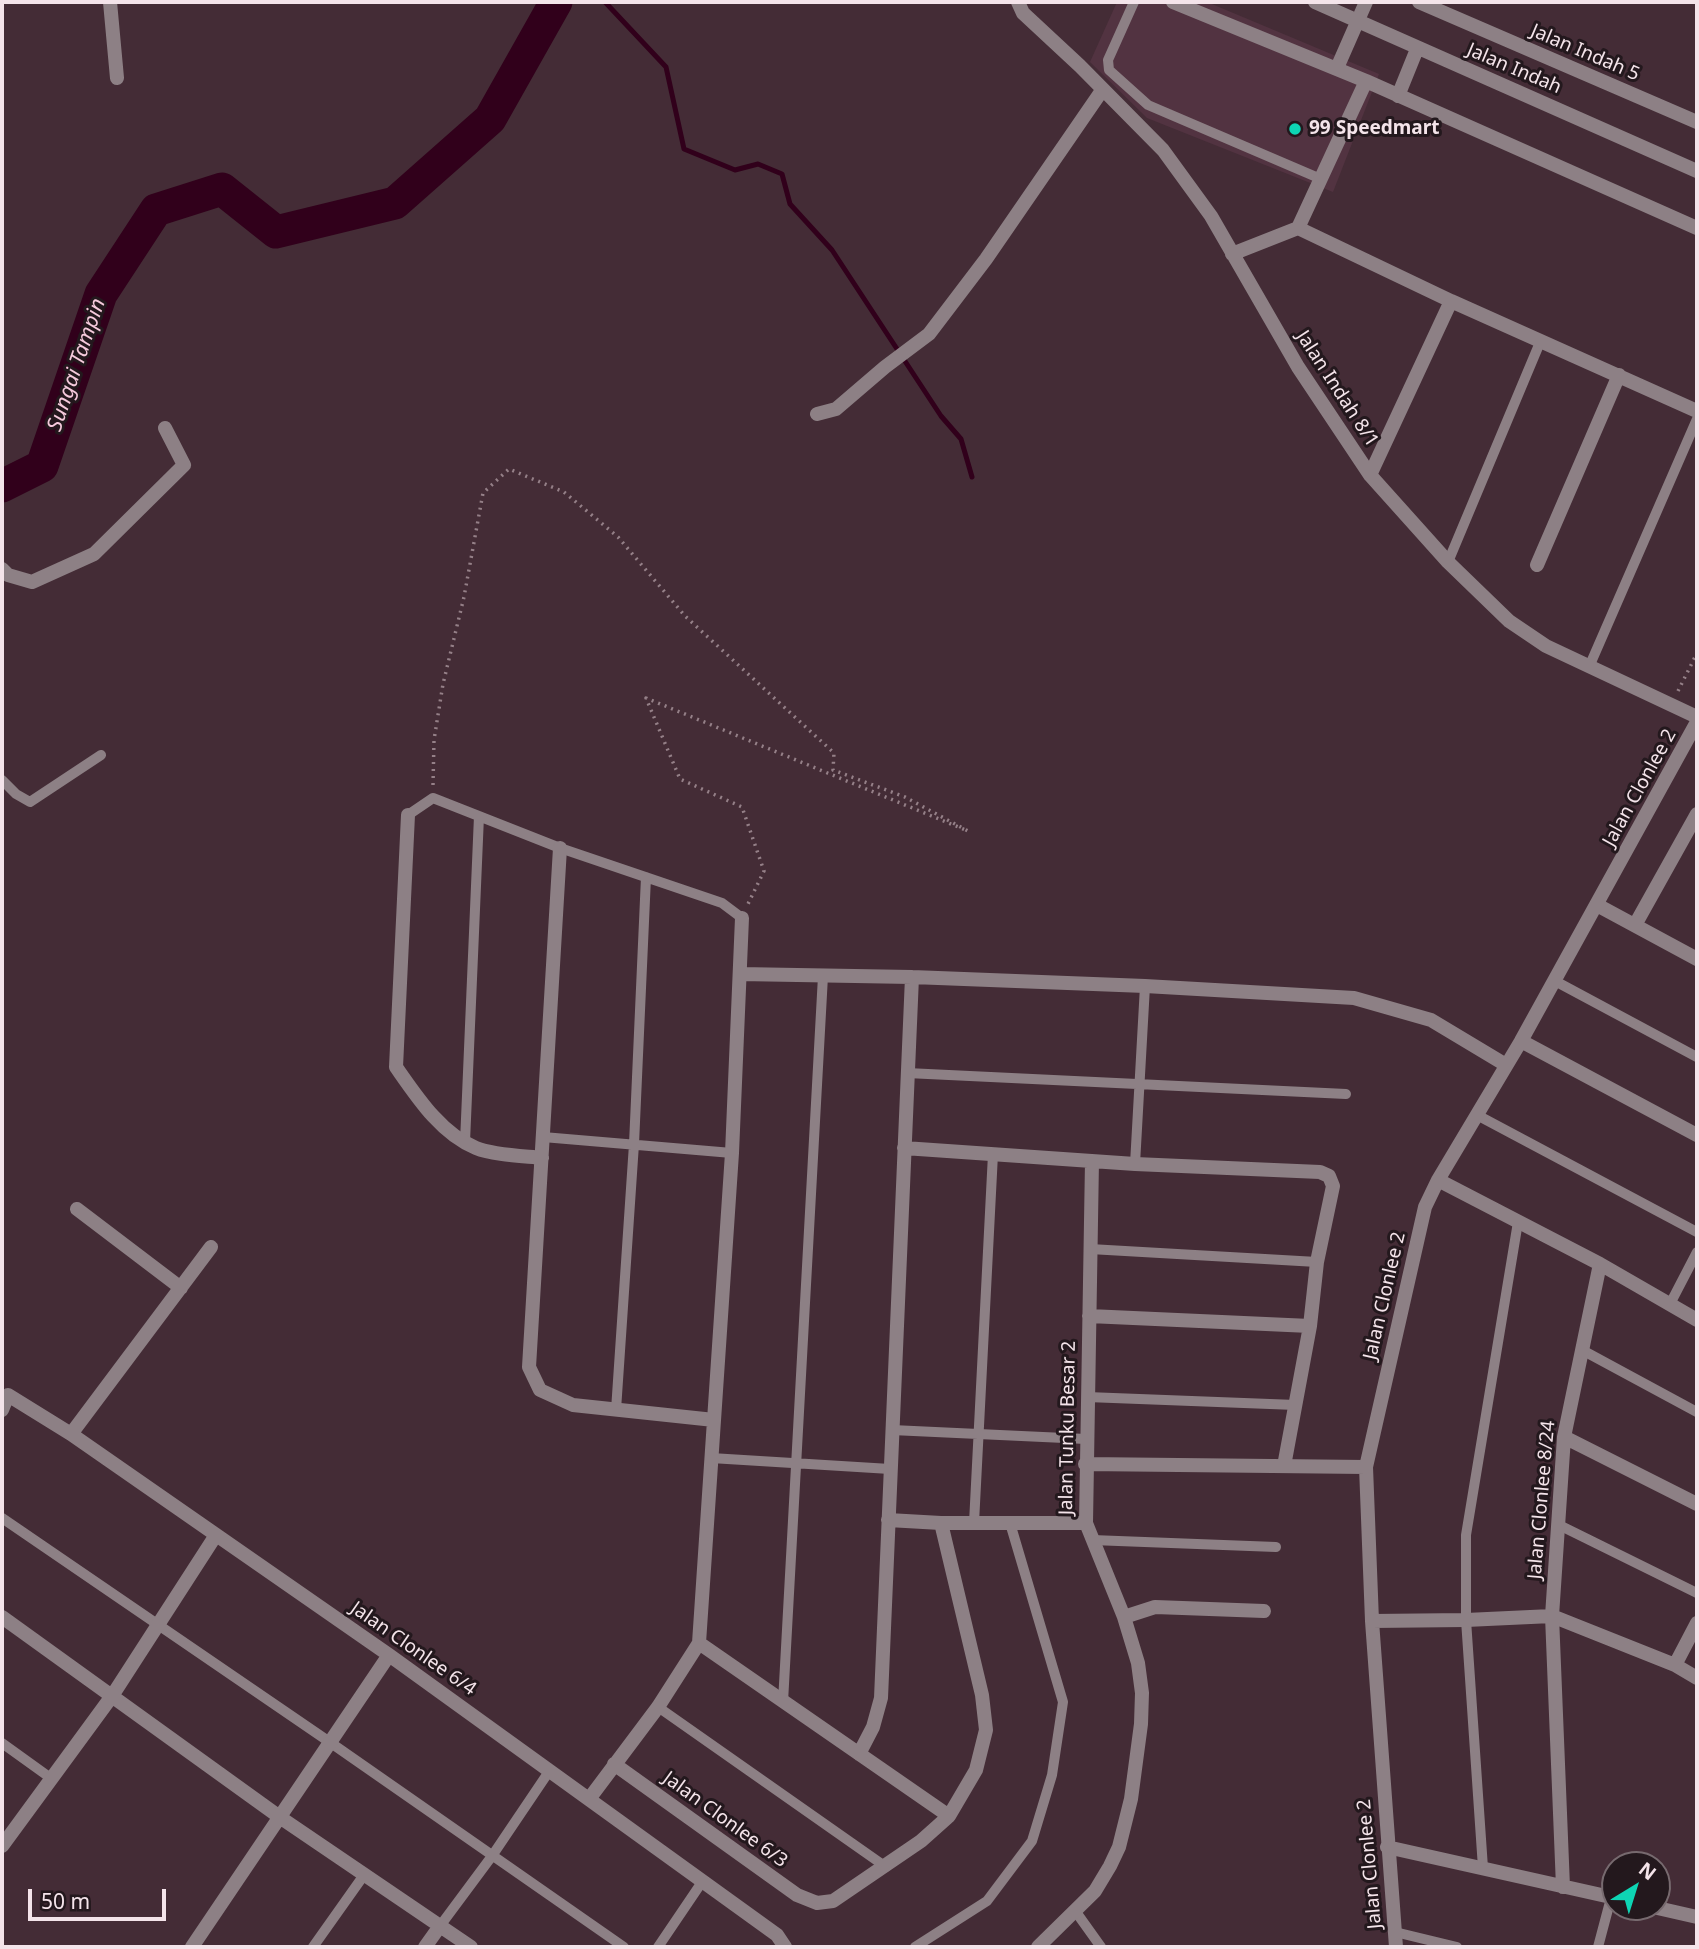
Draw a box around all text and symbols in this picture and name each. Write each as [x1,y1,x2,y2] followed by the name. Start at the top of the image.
[1527,20,1643,86] street label: Jalan Indah 5
[1463,39,1565,99] street label: Jalan Indah
[1309,118,1439,140] place label: 99 Speedmart
[1287,121,1303,137] marker: 99 Speedmart
[42,295,112,435] water label: Sungai Tampin
[1291,327,1383,451] street label: Jalan Indah 8/1
[1598,725,1682,851] street label: Jalan Clonlee 2
[1359,1230,1411,1362] street label: Jalan Clonlee 2
[1055,1341,1081,1515] street label: Jalan Tunku Besar 2
[1524,1420,1560,1580] street label: Jalan Clonlee 8/24
[346,1597,480,1701] street label: Jalan Clonlee 6/4
[658,1767,792,1873] street label: Jalan Clonlee 6/3
[1353,1798,1387,1930] street label: Jalan Clonlee 2
[1601,1851,1671,1921] north arrow
[1634,1856,1662,1886] text: N
[32,1876,170,1920] scale bar
[41,1887,90,1915] text: 50 m

